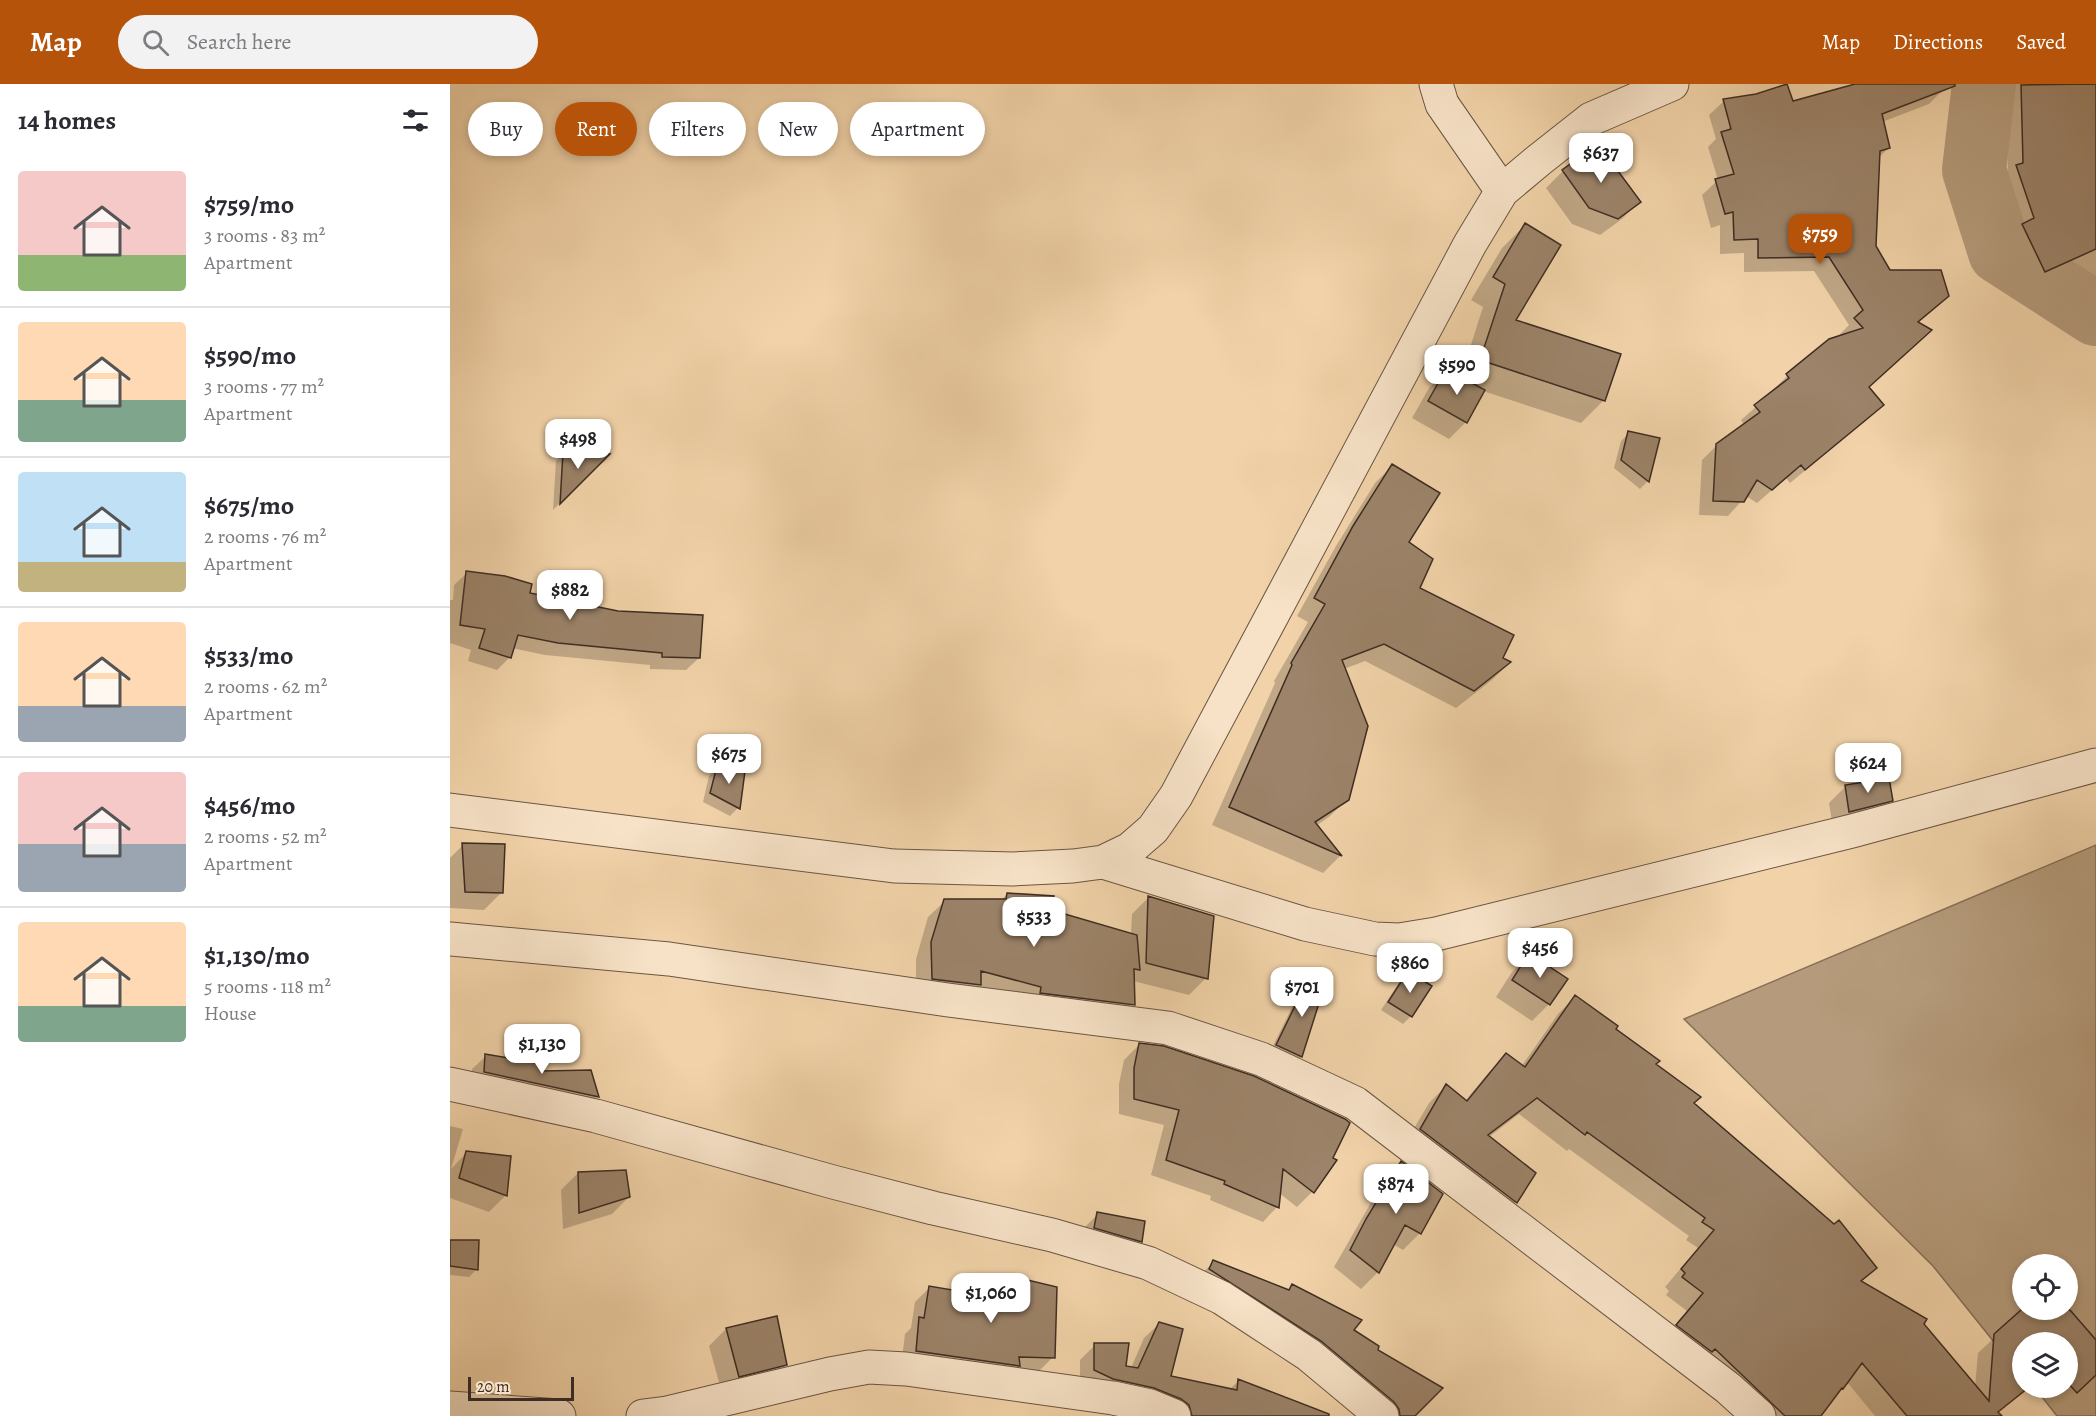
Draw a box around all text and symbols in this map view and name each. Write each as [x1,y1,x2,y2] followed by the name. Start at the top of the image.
[118,15,538,69] search box
[30,23,82,61] text: Map
[139,26,172,59] icon: search
[187,27,291,57] text: Search here
[1822,28,1860,56] text: Map
[1893,28,1983,56] text: Directions
[2016,28,2066,56] text: Saved
[468,102,543,156] chip: Buy
[555,102,637,156] chip: Rent
[649,102,746,156] chip: Filters
[758,102,838,156] chip: New
[850,102,985,156] chip: Apartment
[18,103,116,138] text: 14 homes
[399,104,432,137] icon: filters
[1565,133,1637,184] pin: $637
[1583,139,1619,166] text: $637
[204,187,294,222] text: $759/mo
[66,195,138,267] icon: home
[1784,214,1856,265] pin: $759
[1802,220,1838,247] text: $759
[204,222,325,249] text: 3 rooms · 83 m²
[204,249,293,276] text: Apartment
[204,338,296,373] text: $590/mo
[1421,345,1493,396] pin: $590
[66,346,138,418] icon: home
[1438,351,1476,378] text: $590
[204,373,324,400] text: 3 rooms · 77 m²
[204,400,293,427] text: Apartment
[542,419,614,470] pin: $498
[559,425,597,452] text: $498
[204,488,294,523] text: $675/mo
[66,496,138,568] icon: home
[204,523,326,550] text: 2 rooms · 76 m²
[204,550,293,577] text: Apartment
[534,570,606,621] pin: $882
[551,576,589,603] text: $882
[204,638,293,673] text: $533/mo
[66,646,138,718] icon: home
[204,673,327,700] text: 2 rooms · 62 m²
[204,700,293,727] text: Apartment
[693,734,765,785] pin: $675
[711,740,747,767] text: $675
[1832,743,1904,794] pin: $624
[1849,749,1887,776] text: $624
[204,788,295,823] text: $456/mo
[66,796,138,868] icon: home
[204,823,327,850] text: 2 rooms · 52 m²
[204,850,293,877] text: Apartment
[998,897,1070,948] pin: $533
[1016,903,1052,930] text: $533
[1504,928,1576,979] pin: $456
[1522,934,1558,961] text: $456
[204,938,310,973] text: $1,130/mo
[1374,943,1446,994] pin: $860
[66,946,138,1018] icon: home
[1391,949,1429,976] text: $860
[1266,967,1338,1018] pin: $701
[204,973,331,1000] text: 5 rooms · 118 m²
[1284,973,1320,1000] text: $701
[204,1000,256,1027] text: House
[493,1024,591,1075] pin: $1,130
[518,1030,566,1057] text: $1,130
[1360,1164,1432,1215] pin: $874
[1378,1170,1414,1197] text: $874
[2012,1254,2078,1398] map controls
[2012,1254,2078,1320] button: locate
[942,1273,1040,1324] pin: $1,060
[965,1279,1017,1306] text: $1,060
[2012,1332,2078,1398] button: layers
[468,1374,574,1402] scale bar
[477,1376,510,1398] text: 20 m

